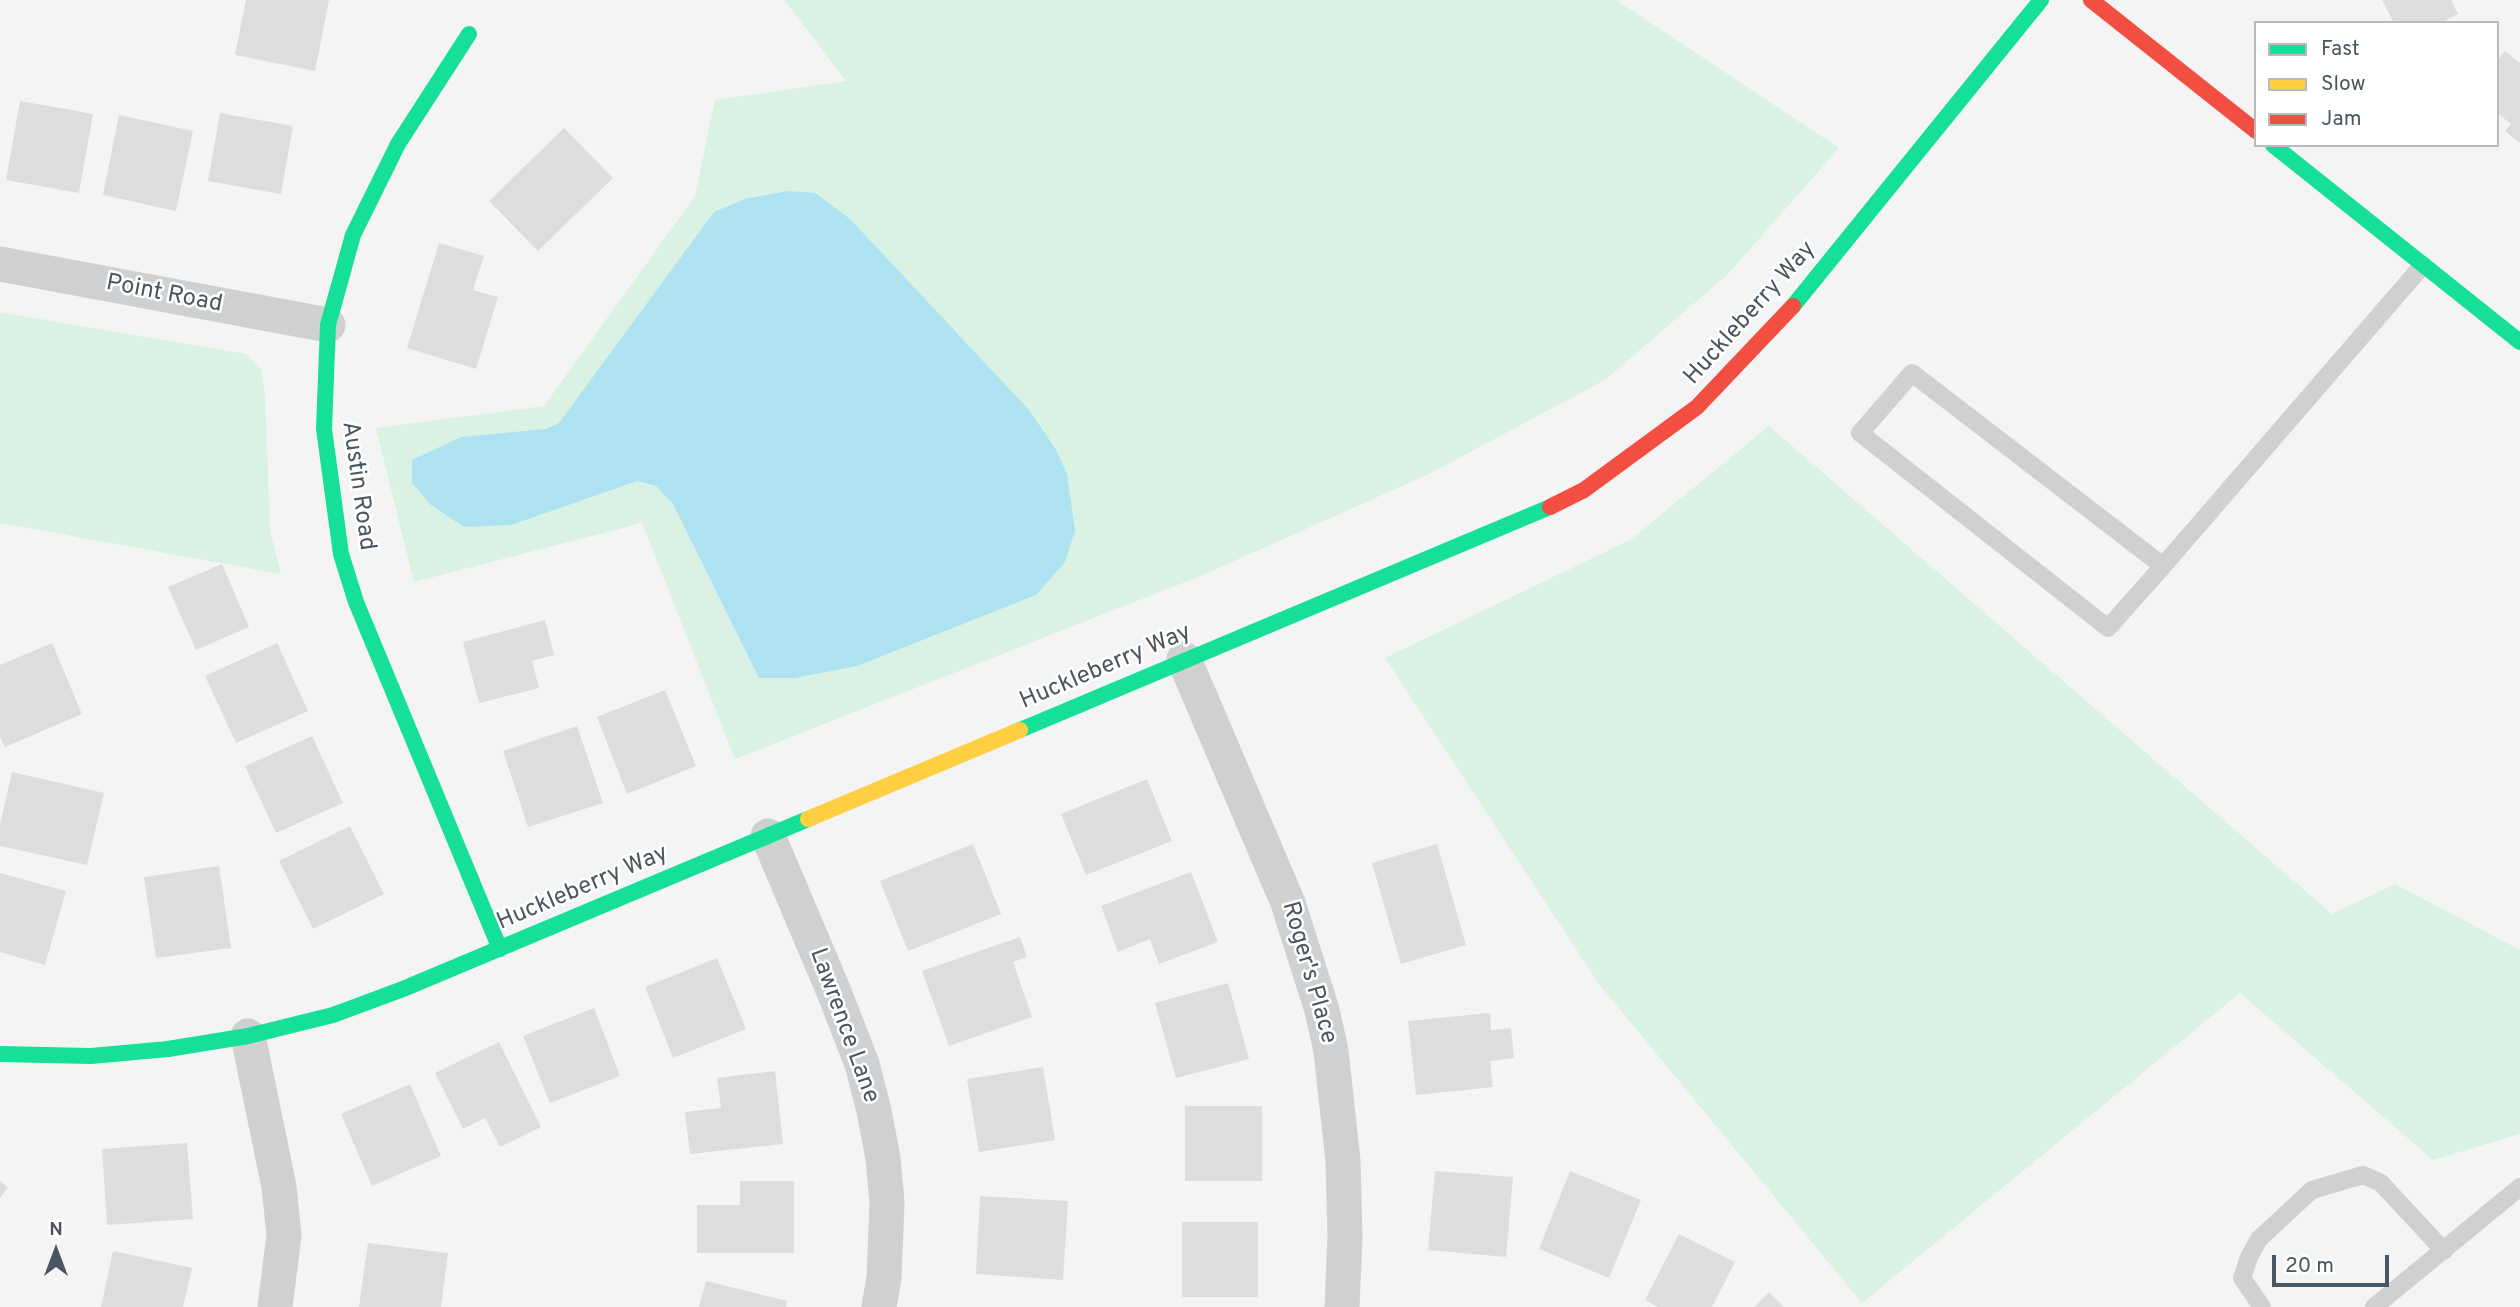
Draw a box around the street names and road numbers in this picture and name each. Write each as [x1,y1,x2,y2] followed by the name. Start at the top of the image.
[1679,236,1823,392] street label: Huckleberry Way
[103,270,225,320] street label: Point Road
[334,420,380,552] street label: Austin Road
[1016,619,1196,717] street label: Huckleberry Way
[493,840,673,938] street label: Huckleberry Way
[1274,899,1342,1047] street label: Roger's Place
[802,945,884,1107] street label: Lawrence Lane

